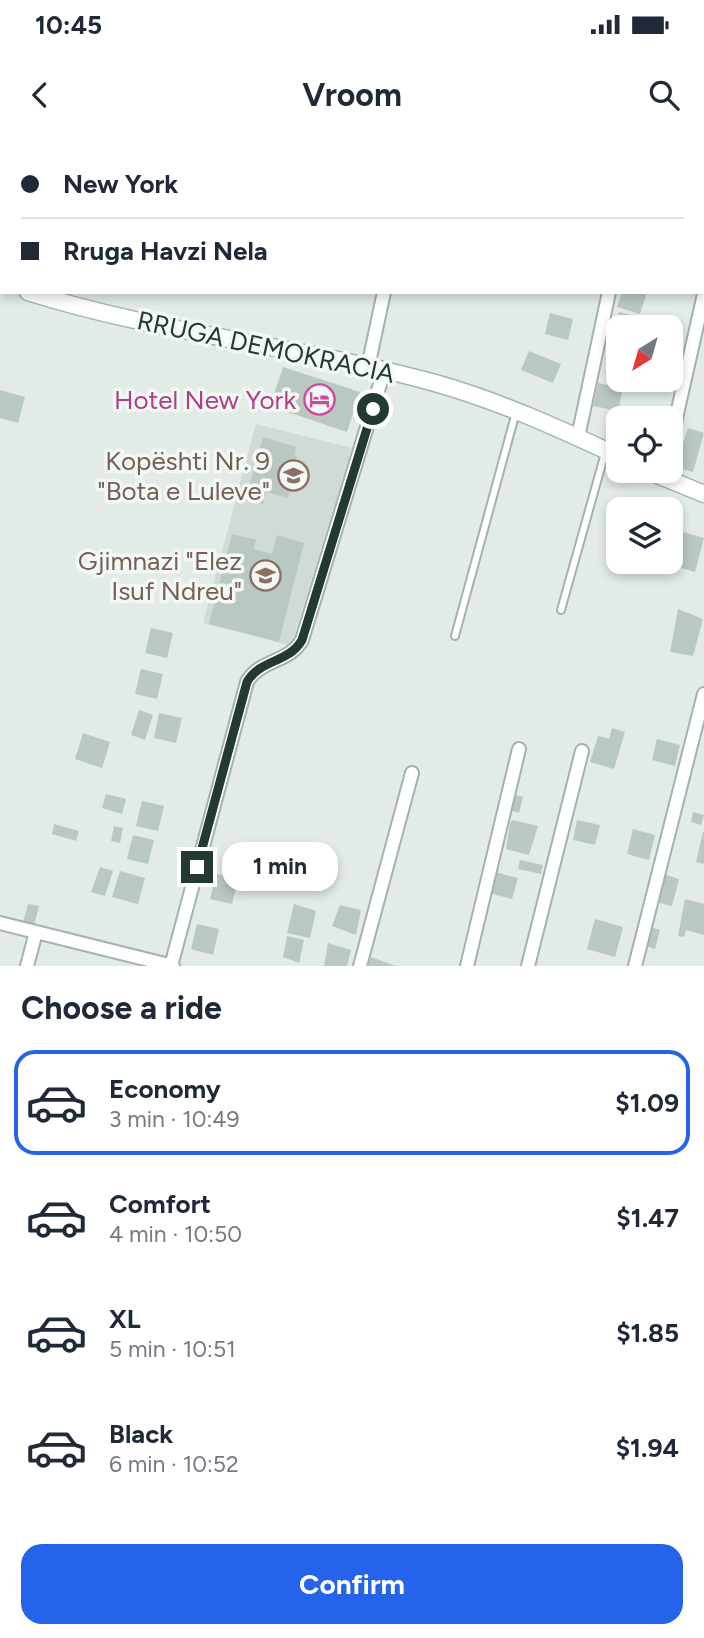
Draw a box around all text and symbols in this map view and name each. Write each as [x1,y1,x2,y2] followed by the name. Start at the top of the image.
[35,9,102,41] text: 10:45
[21,76,59,114] icon: back
[302,76,402,114] text: Vroom
[645,76,683,114] icon: search
[63,168,178,200] text: New York
[63,235,268,267] text: Rruga Havzi Nela
[134,304,398,390] street label: RRUGA DEMOKRACIA
[606,315,682,392] north arrow
[606,315,683,574] map controls
[302,383,336,417] hotel icon: Hotel New York
[114,384,296,416] place label: Hotel New York
[357,393,389,425] route start
[606,406,683,483] button: locate
[97,445,270,507] place label: Kopështi Nr. 9 "Bota e Luleve"
[276,459,310,493] school or university icon: Kopështi Nr. 9 "Bota e Luleve"
[606,497,683,574] button: layers
[78,545,242,607] place label: Gjimnazi "Elez Isuf Ndreu"
[248,559,282,593] school or university icon: Gjimnazi "Elez Isuf Ndreu"
[222,842,337,892] callout: 1 min
[181,851,213,883] route end
[253,852,307,880] text: 1 min
[21,989,222,1027] text: Choose a ride
[25,1071,88,1134] icon: car
[109,1073,221,1105] text: Economy
[615,1087,679,1119] text: $1.09
[109,1105,240,1133] text: 3 min · 10:49
[25,1186,88,1249] icon: car
[109,1188,211,1220] text: Comfort
[616,1202,679,1234] text: $1.47
[109,1220,242,1248] text: 4 min · 10:50
[25,1301,88,1364] icon: car
[109,1303,141,1335] text: XL
[616,1317,679,1349] text: $1.85
[109,1335,236,1363] text: 5 min · 10:51
[25,1416,88,1479] icon: car
[109,1418,173,1450] text: Black
[616,1432,679,1464] text: $1.94
[109,1450,239,1478] text: 6 min · 10:52
[21,1544,683,1624] button: Confirm

